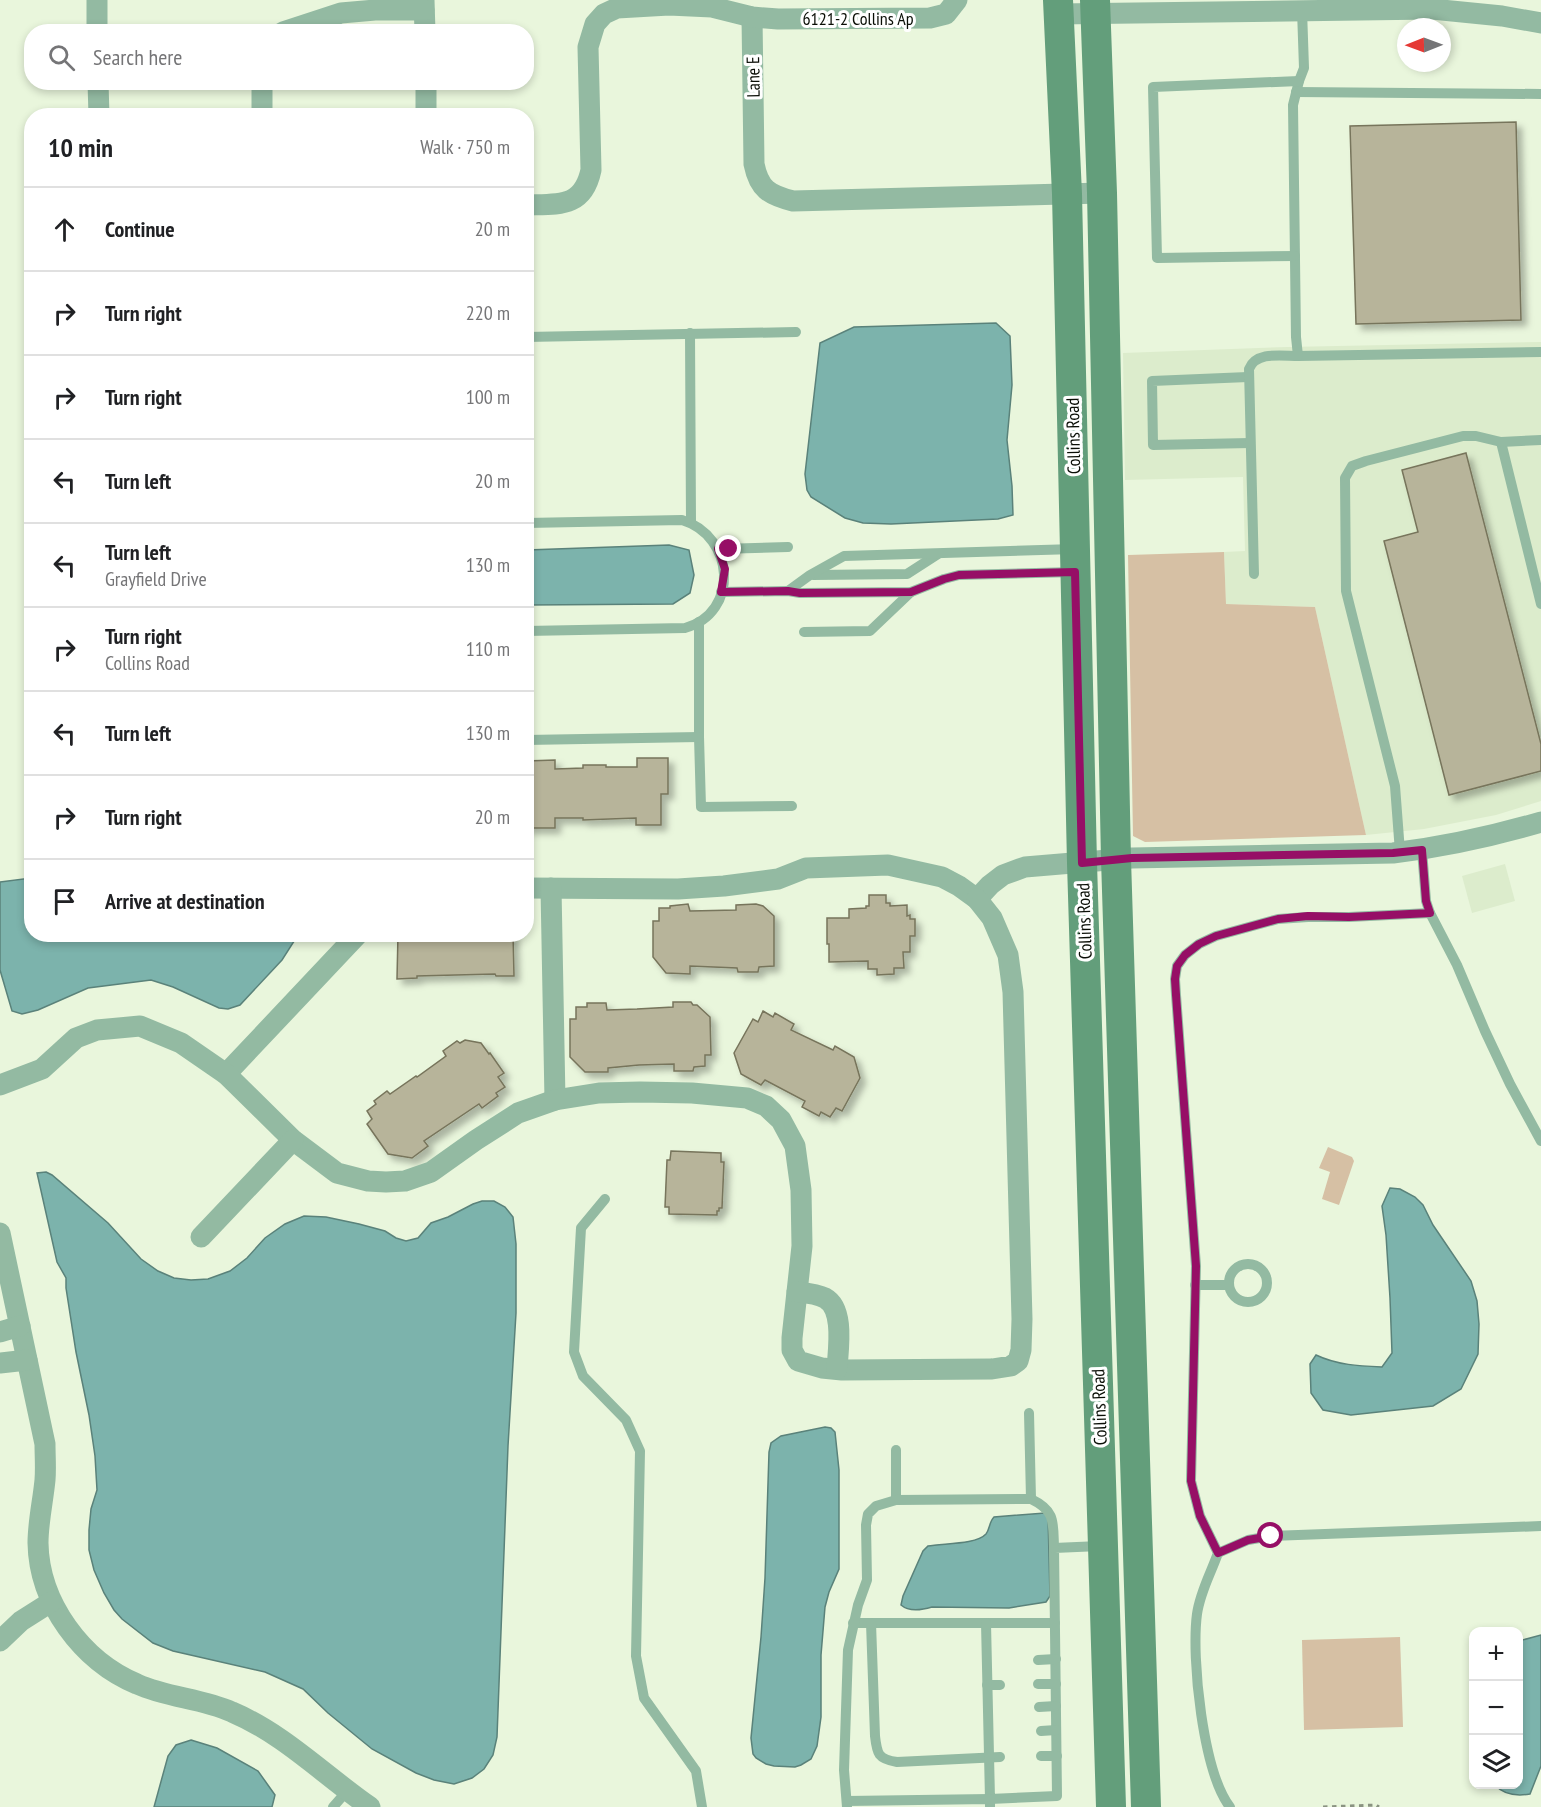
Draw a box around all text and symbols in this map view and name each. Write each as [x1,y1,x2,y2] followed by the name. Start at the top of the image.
[802,7,914,30] street label: 6121-2 Collins Ap
[1397,18,1451,72] north arrow
[24,24,534,90] search box
[45,41,78,74] icon: search
[93,43,182,71] text: Search here
[741,56,765,98] street label: Lane E
[48,131,113,164] text: 10 min
[420,134,510,160] text: Walk · 750 m
[48,213,81,246] icon: ahead
[105,215,175,243] text: Continue
[475,216,510,242] text: 20 m
[48,297,81,330] icon: right
[105,299,182,327] text: Turn right
[466,300,510,326] text: 220 m
[48,381,81,414] icon: right
[105,383,182,411] text: Turn right
[466,384,510,410] text: 100 m
[1061,398,1085,474] street label: Collins Road
[48,465,81,498] icon: left
[105,467,171,495] text: Turn left
[475,468,510,494] text: 20 m
[715,535,741,561] route end
[105,538,171,566] text: Turn left
[48,549,81,582] icon: left
[466,552,510,578] text: 130 m
[105,566,207,592] text: Grayfield Drive
[105,622,182,650] text: Turn right
[48,633,81,666] icon: right
[466,636,510,662] text: 110 m
[105,650,190,676] text: Collins Road
[48,717,81,750] icon: left
[105,719,171,747] text: Turn left
[466,720,510,746] text: 130 m
[48,801,81,834] icon: right
[105,803,182,831] text: Turn right
[475,804,510,830] text: 20 m
[1071,882,1097,960] street label: Collins Road
[48,885,81,918] icon: arrive
[105,887,265,915] text: Arrive at destination
[1086,1368,1112,1446] street label: Collins Road
[1257,1522,1283,1548] route start
[1469,1627,1523,1789] map controls
[1469,1627,1523,1681] button: +
[1469,1681,1523,1735] button: −
[1469,1735,1523,1789] button: layers

